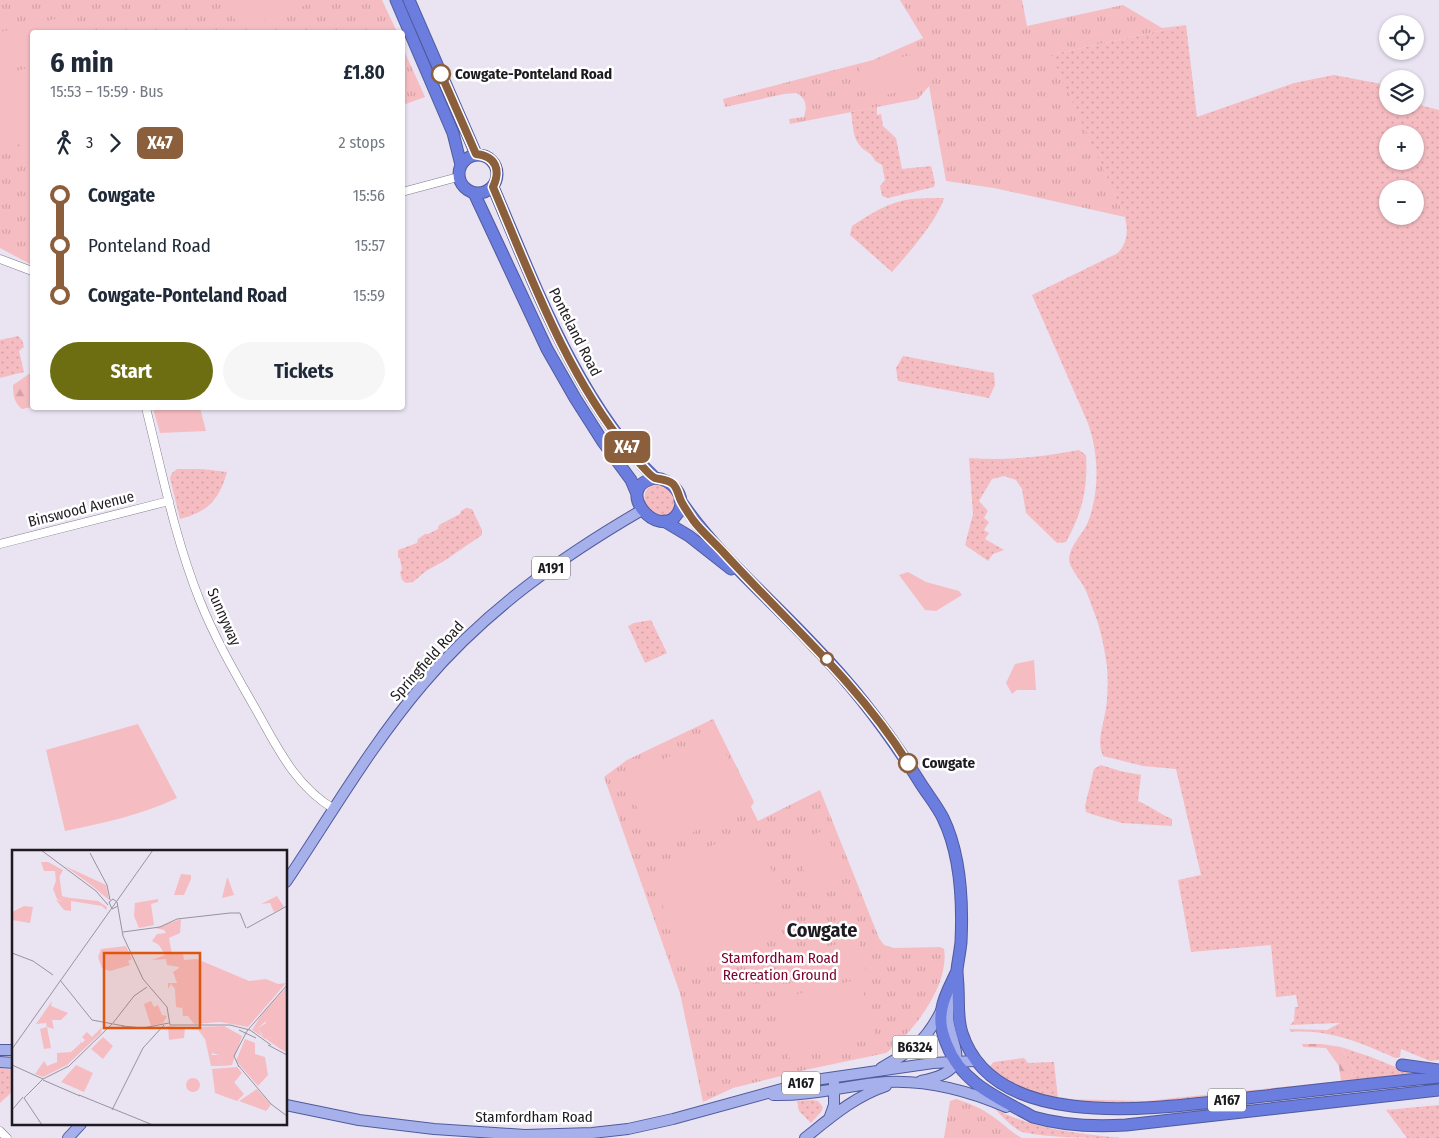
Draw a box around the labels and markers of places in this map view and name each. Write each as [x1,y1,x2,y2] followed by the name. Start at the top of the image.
[431,64,451,84] marker: Cowgate-Ponteland Road
[455,65,612,83] place label: Cowgate-Ponteland Road
[820,652,834,666] unlabelled marker
[898,753,918,773] marker: Cowgate
[922,754,975,772] place label: Cowgate

